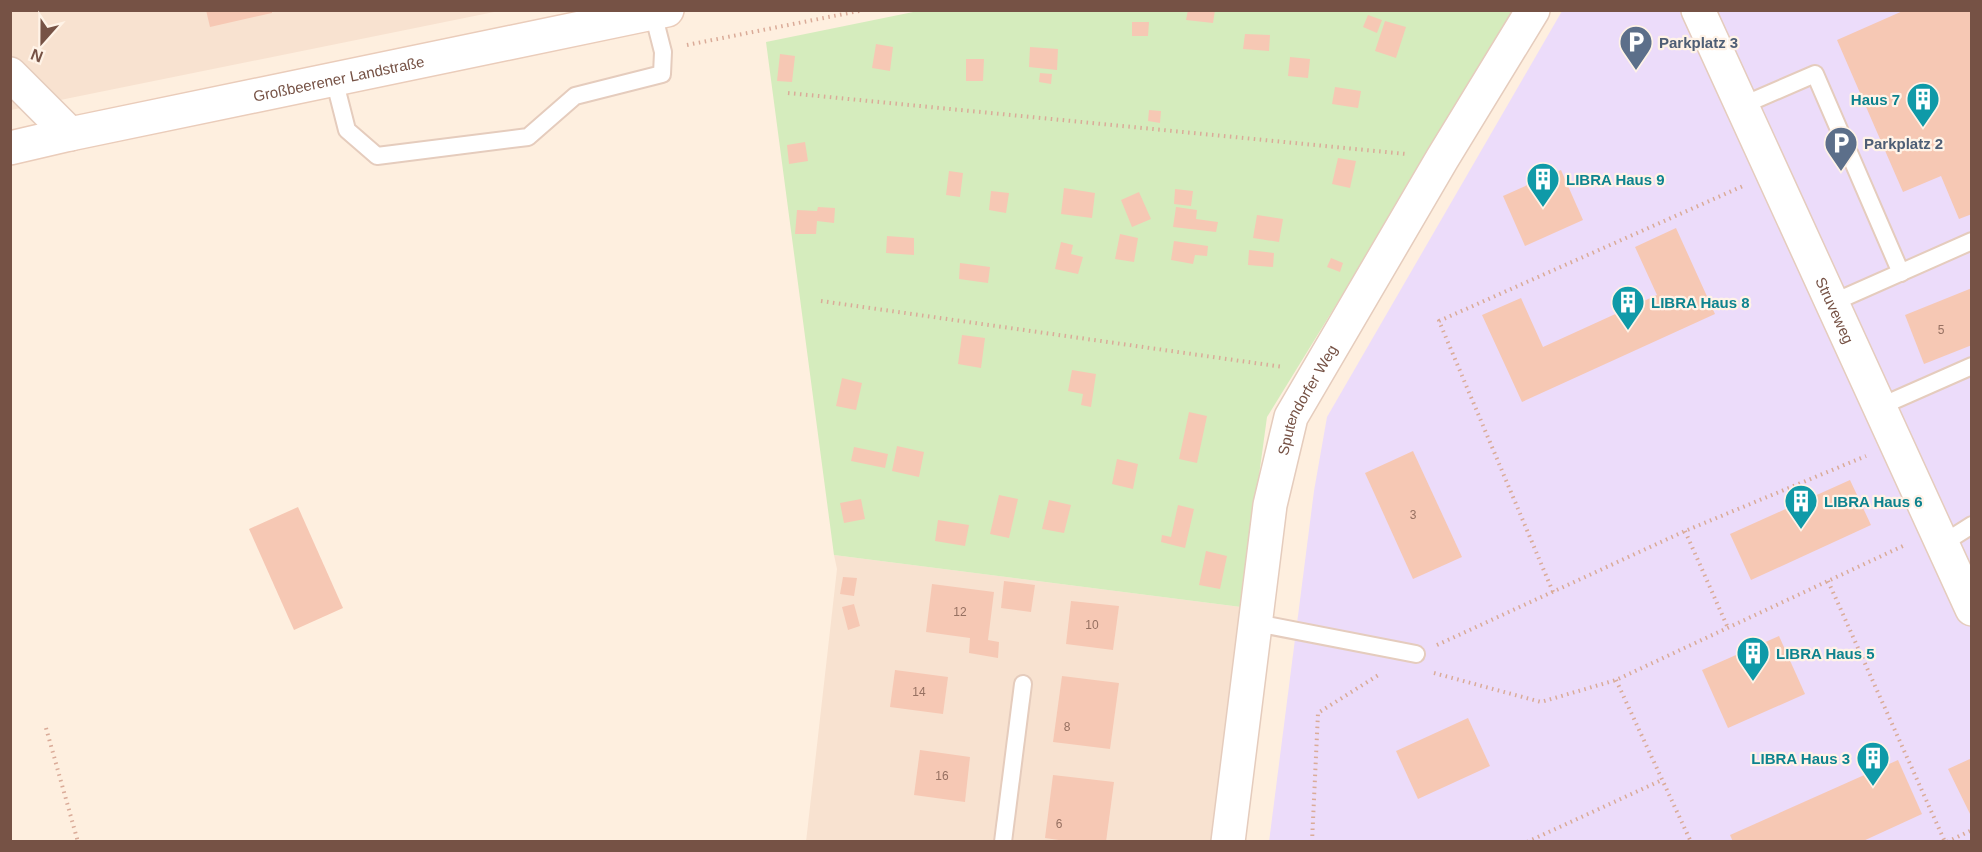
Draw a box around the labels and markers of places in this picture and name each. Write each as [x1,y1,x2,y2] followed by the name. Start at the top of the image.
[1618,24,1654,71] parking icon: Parkplatz 3
[1659,34,1738,51] place label: Parkplatz 3
[1905,81,1941,128] building icon: Haus 7
[1851,91,1900,108] place label: Haus 7
[1823,125,1859,172] parking icon: Parkplatz 2
[1864,135,1943,152] place label: Parkplatz 2
[1525,161,1561,208] building icon: LIBRA Haus 9
[1566,171,1665,188] place label: LIBRA Haus 9
[1610,284,1646,331] building icon: LIBRA Haus 8
[1651,294,1750,311] place label: LIBRA Haus 8
[1783,483,1819,530] building icon: LIBRA Haus 6
[1824,493,1923,510] place label: LIBRA Haus 6
[1735,635,1771,682] building icon: LIBRA Haus 5
[1776,645,1875,662] place label: LIBRA Haus 5
[1855,740,1891,787] building icon: LIBRA Haus 3
[1751,750,1850,767] place label: LIBRA Haus 3

